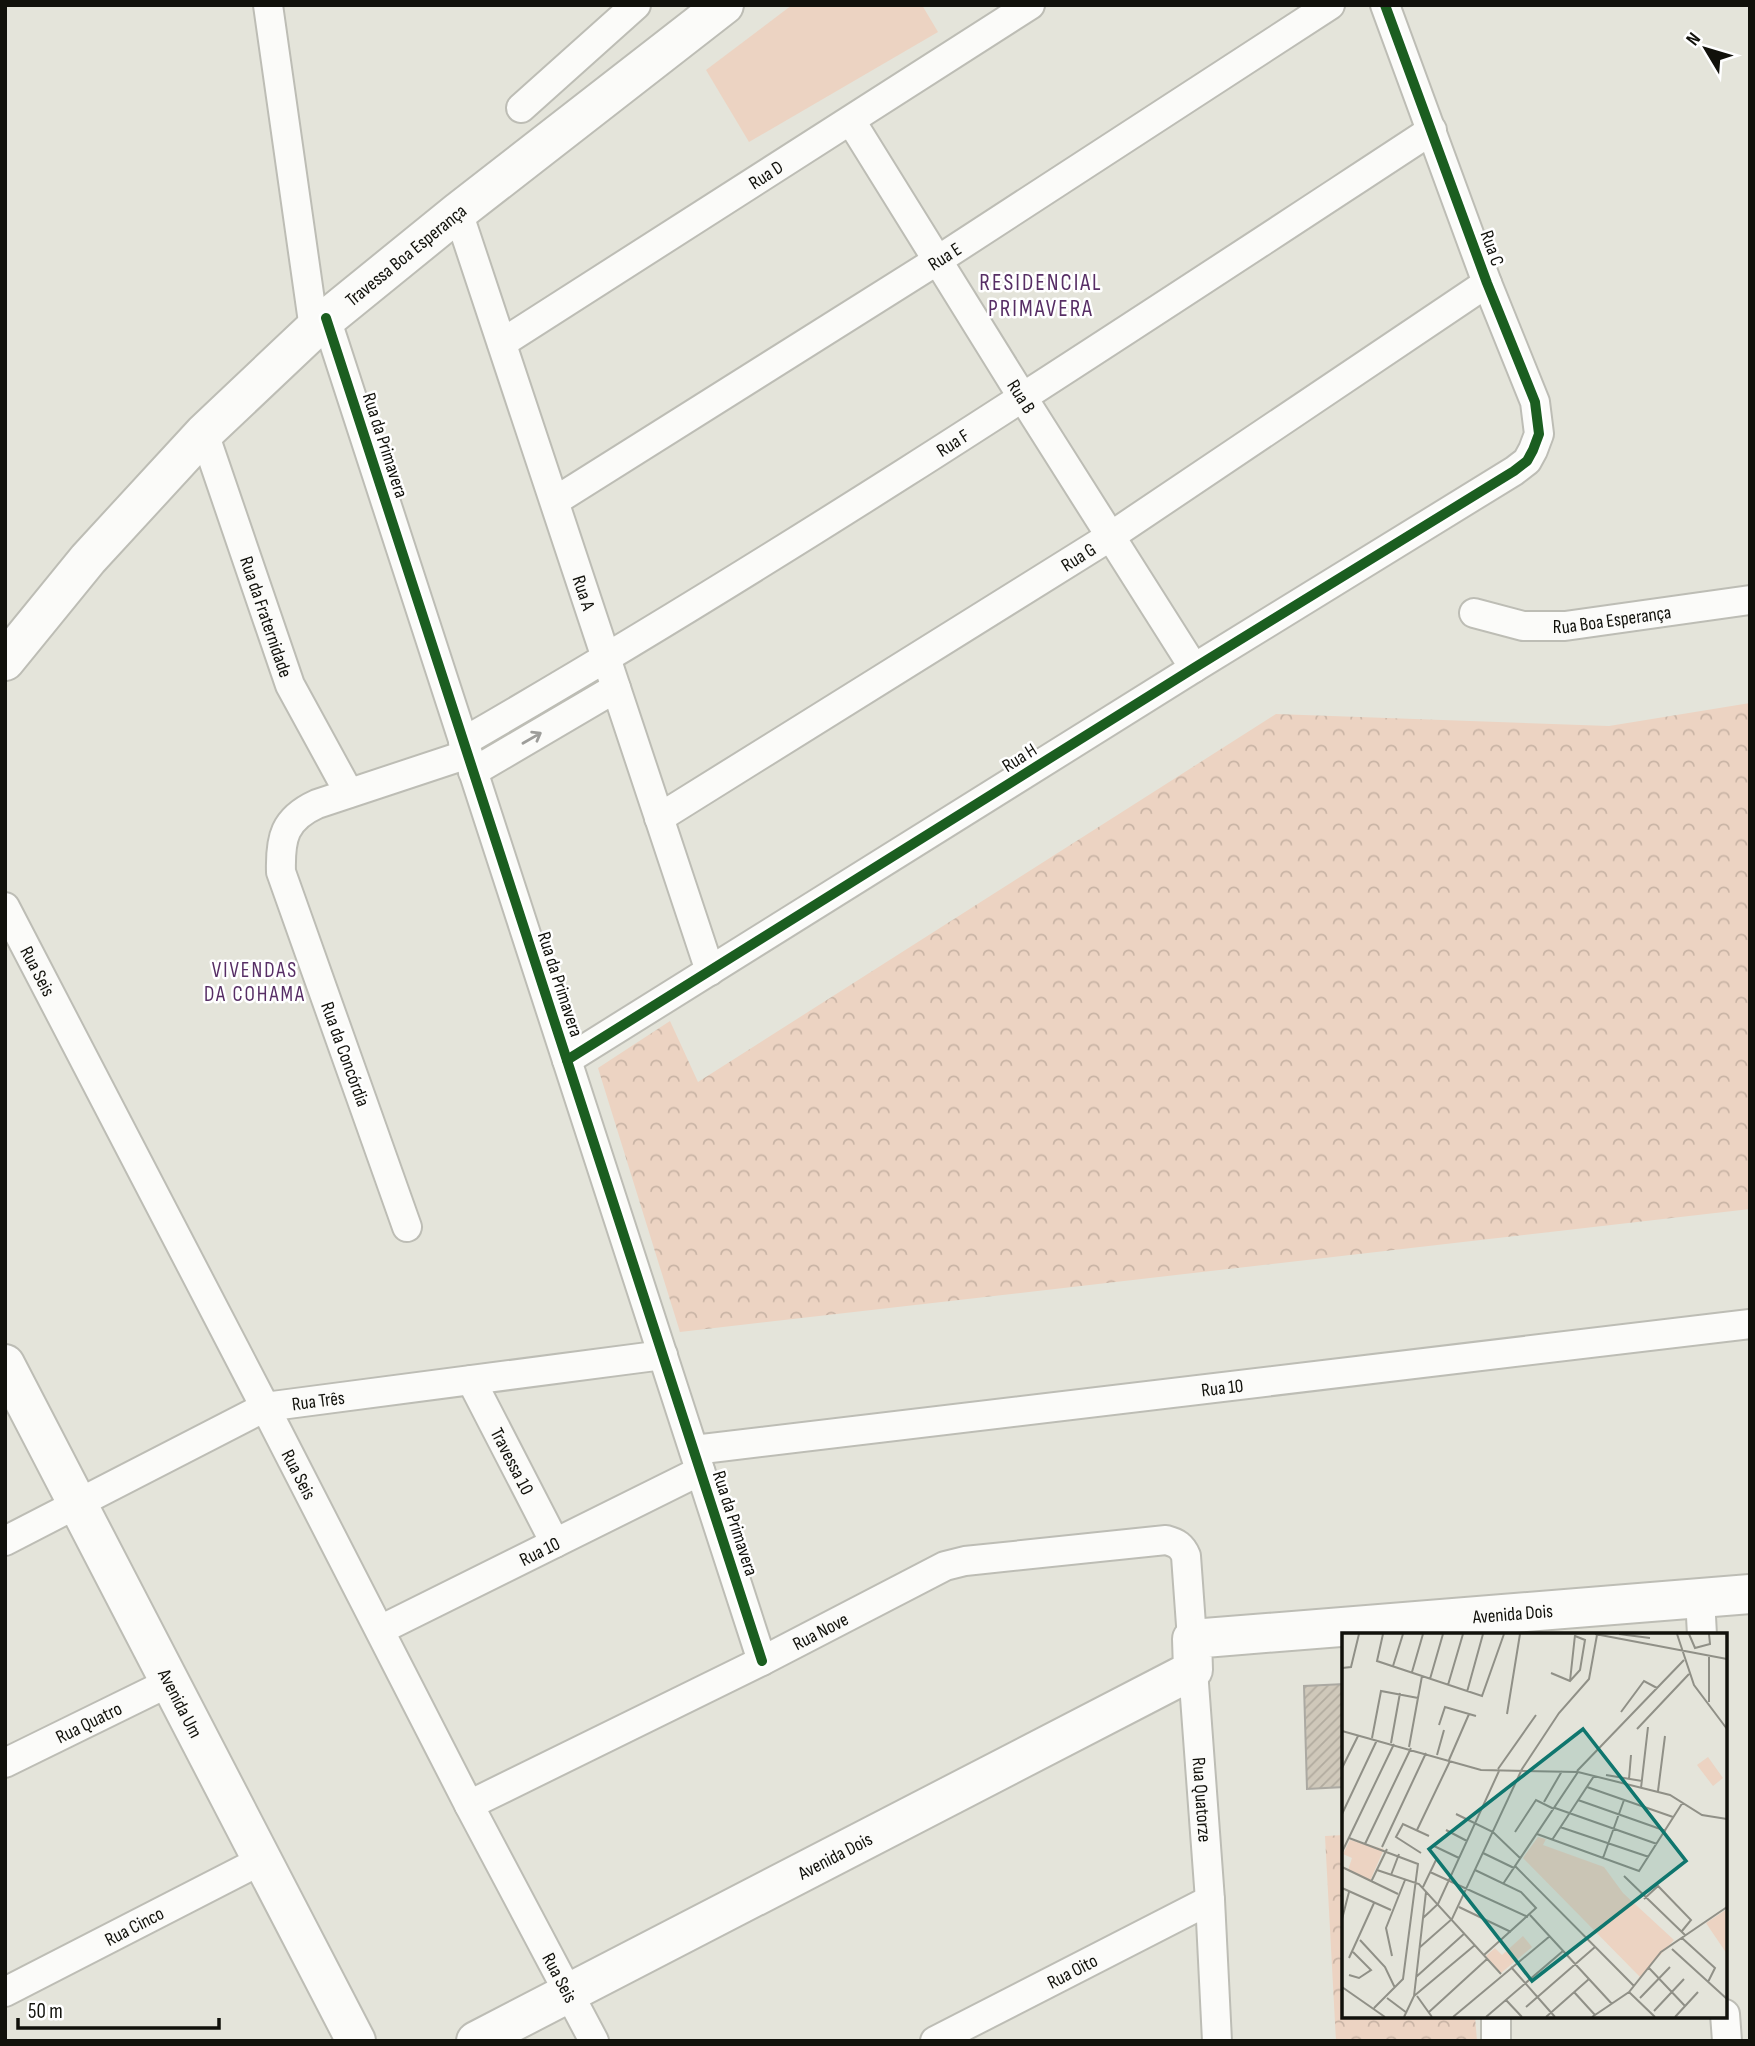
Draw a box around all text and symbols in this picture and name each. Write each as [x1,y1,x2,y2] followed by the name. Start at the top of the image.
[1671,14,1741,84] north arrow
[1682,28,1706,51] text: N
[745,156,788,195] street label: Rua D
[341,200,472,312] street label: Travessa Boa Esperança
[1475,228,1509,269] street label: Rua C
[924,238,966,276] street label: Rua E
[979,269,1103,323] district label: RESIDENCIAL PRIMAVERA
[1001,376,1040,418] street label: Rua B
[357,390,412,501] street label: Rua da Primavera
[933,425,974,463] street label: Rua F
[1057,538,1101,577] street label: Rua G
[234,554,297,681] street label: Rua da Fraternidade
[566,573,600,614] street label: Rua A
[1553,601,1673,639] street label: Rua Boa Esperança
[522,731,542,745] one-way arrow
[998,739,1041,778] street label: Rua H
[532,929,587,1040] street label: Rua da Primavera
[14,943,59,1001] street label: Rua Seis
[204,958,306,1007] district label: VIVENDAS DA COHAMA
[315,999,374,1110] street label: Rua da Concórdia
[1200,1375,1245,1402] street label: Rua 10
[290,1387,346,1416] street label: Rua Três
[485,1424,538,1499] street label: Travessa 10
[276,1446,321,1504] street label: Rua Seis
[707,1468,762,1579] street label: Rua da Primavera
[516,1532,564,1572] street label: Rua 10
[1471,1600,1554,1629] street label: Avenida Dois
[789,1608,852,1656] street label: Rua Nove
[1342,1633,1727,2018] inset map
[152,1665,207,1742] street label: Avenida Um
[52,1697,126,1749] street label: Rua Quatro
[1186,1757,1216,1843] street label: Rua Quatorze
[794,1828,877,1886] street label: Avenida Dois
[101,1902,168,1952] street label: Rua Cinco
[536,1949,582,2007] street label: Rua Seis
[1044,1950,1102,1995] street label: Rua Oito
[18,1986,219,2030] scale bar
[28,1999,63,2024] text: 50 m

